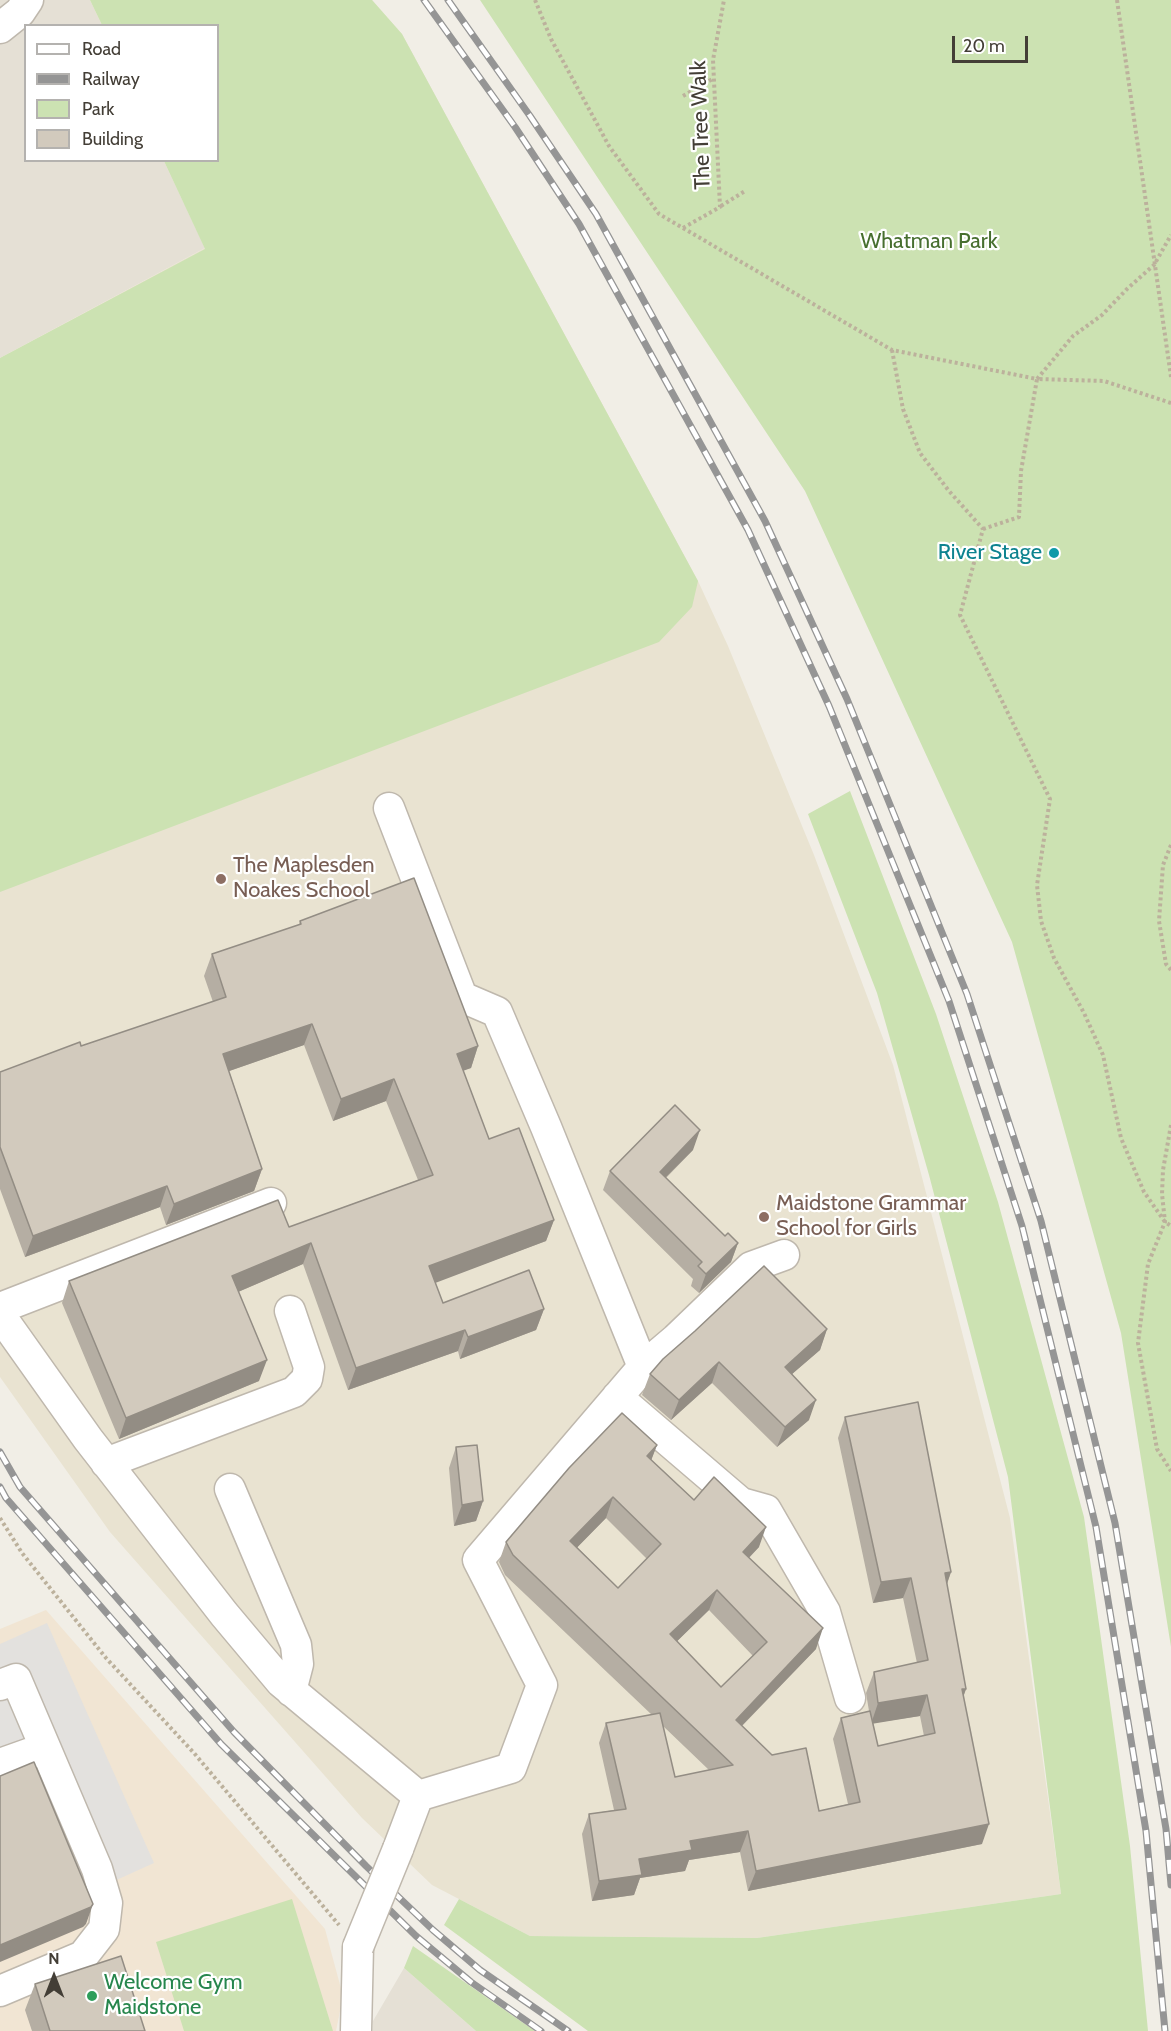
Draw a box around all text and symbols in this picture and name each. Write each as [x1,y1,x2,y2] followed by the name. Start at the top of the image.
[24,24,219,162] legend
[955,24,1032,62] scale bar
[963,35,1005,57] text: 20 m
[82,38,121,60] text: Road
[686,60,716,190] street label: The Tree Walk
[82,68,140,90] text: Railway
[82,98,114,120] text: Park
[82,128,143,150] text: Building
[860,229,998,255] park label: Whatman Park
[938,540,1042,566] place label: River Stage
[1047,546,1061,560] marker: River Stage
[233,853,375,904] place label: The Maplesden Noakes School
[214,872,228,886] marker: The Maplesden Noakes School
[776,1191,966,1242] place label: Maidstone Grammar School for Girls
[757,1210,771,1224] marker: Maidstone Grammar School for Girls
[24,1947,84,2007] north arrow
[48,1949,60,1968] text: N
[104,1970,243,2022] place label: Welcome Gym Maidstone
[85,1989,99,2003] marker: Welcome Gym Maidstone

